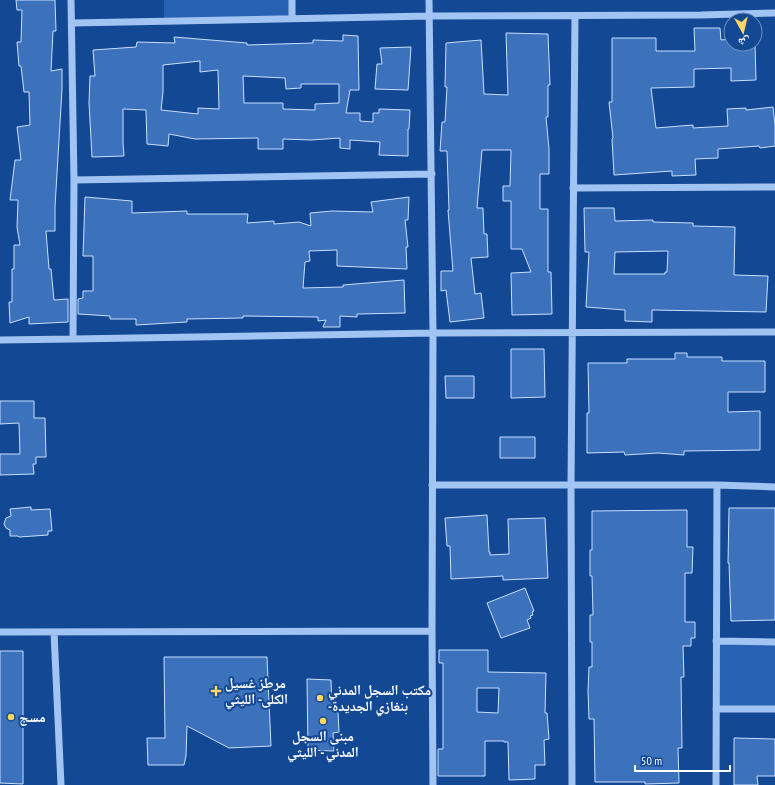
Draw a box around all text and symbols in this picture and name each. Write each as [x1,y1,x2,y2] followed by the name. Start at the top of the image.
[723,12,763,52] north arrow
[737,33,751,50] text: ش
[225,674,288,710] place label: مرطز غسيل الكلى- الليثي
[328,681,431,717] place label: مكتب السجل المدني -بنغازي الجديدة
[210,685,222,697] marker: مرطز غسيل الكلى- الليثي
[315,693,325,703] marker: مكتب السجل المدني -بنغازي الجديدة
[19,708,46,726] place label: مسج
[6,712,16,722] marker: مسج
[318,716,328,726] marker: مبنى السجل المدني - الليثي
[287,727,359,763] place label: مبنى السجل المدني - الليثي
[635,747,730,773] scale bar
[641,753,662,768] text: 50 m

